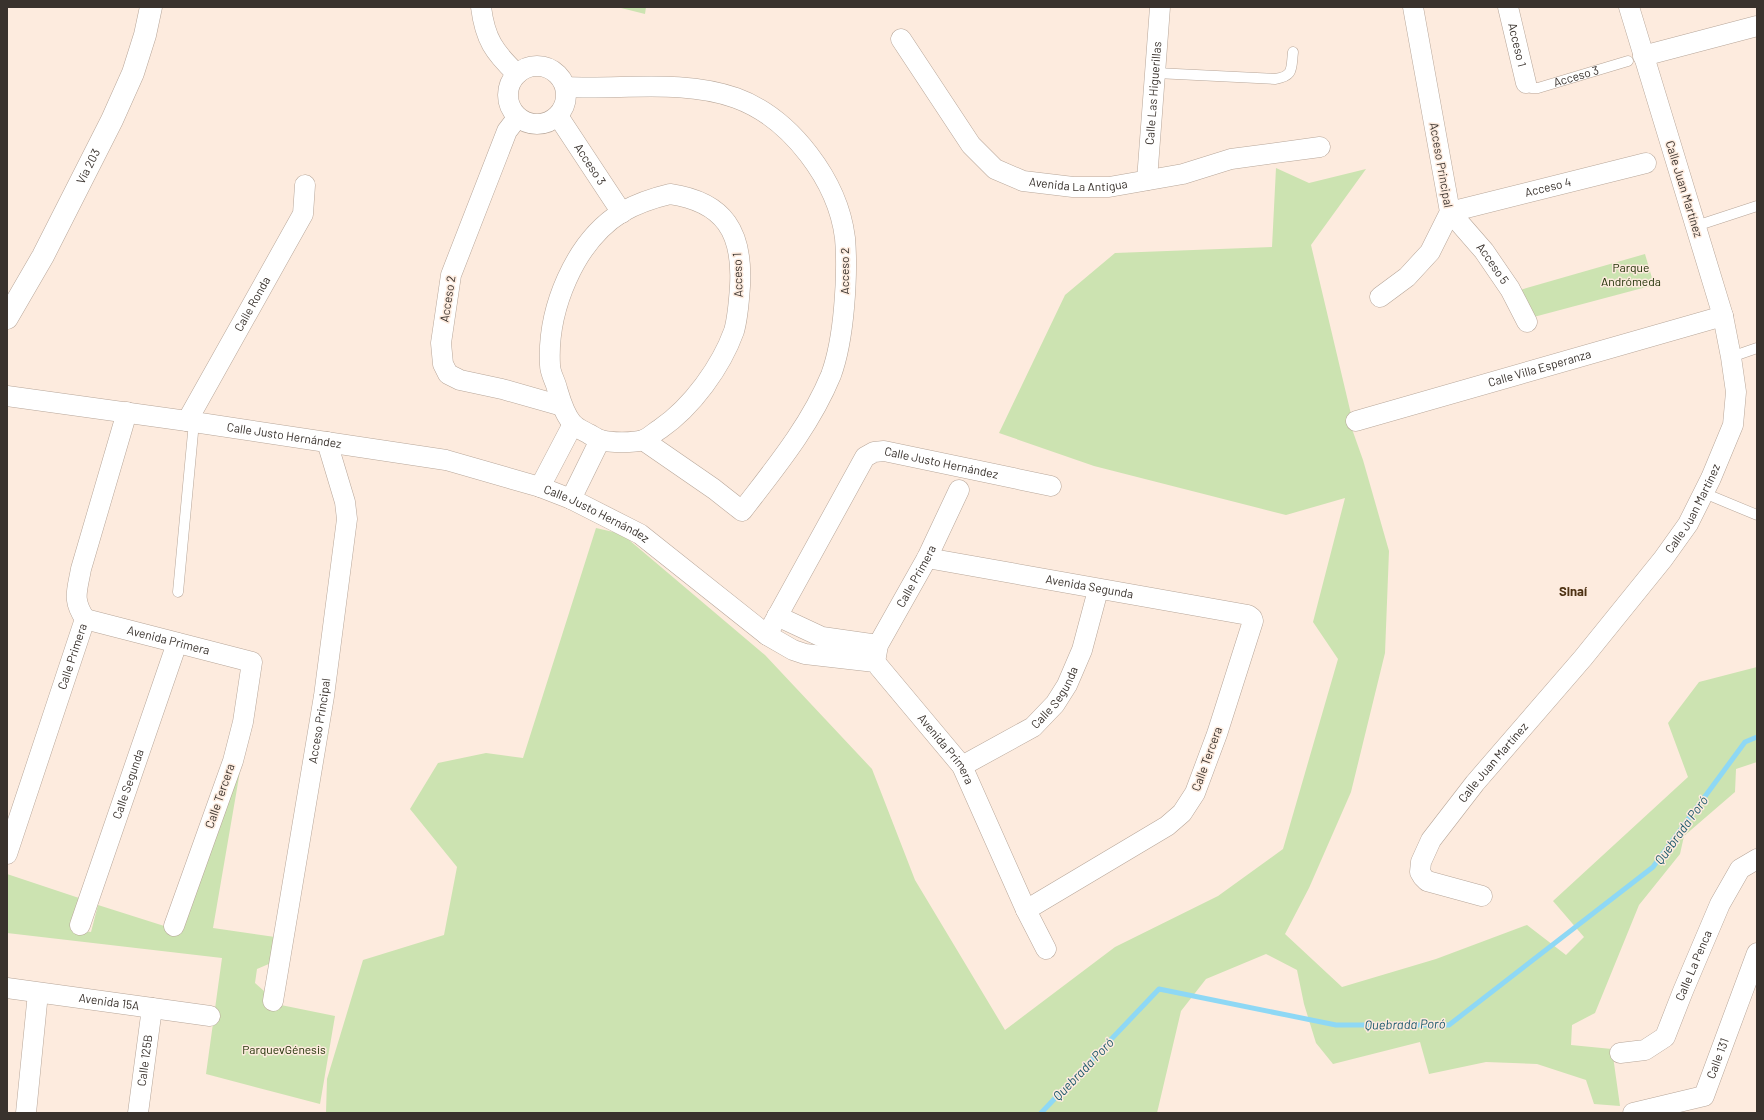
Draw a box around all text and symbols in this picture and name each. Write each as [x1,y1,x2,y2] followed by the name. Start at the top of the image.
[1506,21,1530,68] street label: Acceso 1
[1142,41,1163,146] street label: Calle Las Higuerillas
[1552,62,1600,89] street label: Acceso 3
[1428,121,1456,209] street label: Acceso Principal
[1664,139,1706,239] street label: Calle Juan Martínez
[572,140,610,187] street label: Acceso 3
[73,146,102,186] street label: Vía 203
[1028,174,1129,193] street label: Avenida La Antigua
[1523,174,1572,199] street label: Acceso 4
[1474,240,1512,286] street label: Acceso 5
[837,248,851,294] street label: Acceso 2
[729,252,745,298] street label: Acceso 1
[1601,260,1661,288] park label: Parque Andrómeda
[231,274,273,333] street label: Calle Ronda
[436,275,458,323] street label: Acceso 2
[1486,346,1592,389] street label: Calle Villa Esperanza
[226,419,343,450] street label: Calle Justo Hernández
[883,443,1000,481] street label: Calle Justo Hernández
[1661,461,1722,555] street label: Calle Juan Martínez
[542,481,653,545] street label: Calle Justo Hernández
[893,542,938,609] street label: Calle Primera
[1045,571,1135,601] street label: Avenida Segunda
[1559,583,1588,599] district label: Sinaí
[54,621,89,691] street label: Calle Primera
[126,622,211,657] street label: Avenida Primera
[1028,664,1080,731] street label: Calle Segunda
[305,677,332,764] street label: Acceso Principal
[915,711,977,786] street label: Avenida Primera
[1455,719,1530,805] street label: Calle Juan Martínez
[1188,725,1224,793] street label: Calle Tercera
[109,747,146,821] street label: Calle Segunda
[201,762,237,830] street label: Calle Tercera
[1651,793,1711,867] water label: Quebrada Poró
[1672,928,1714,1002] street label: Calle La Penca
[78,990,140,1012] street label: Avenida 15A
[1365,1015,1446,1033] water label: Quebrada Poró
[134,1034,154,1087] street label: Calle 125B
[1049,1034,1117,1104] water label: Quebrada Poró
[1703,1036,1731,1080] street label: Calle 131
[242,1042,326,1056] park label: ParquevGénesis

